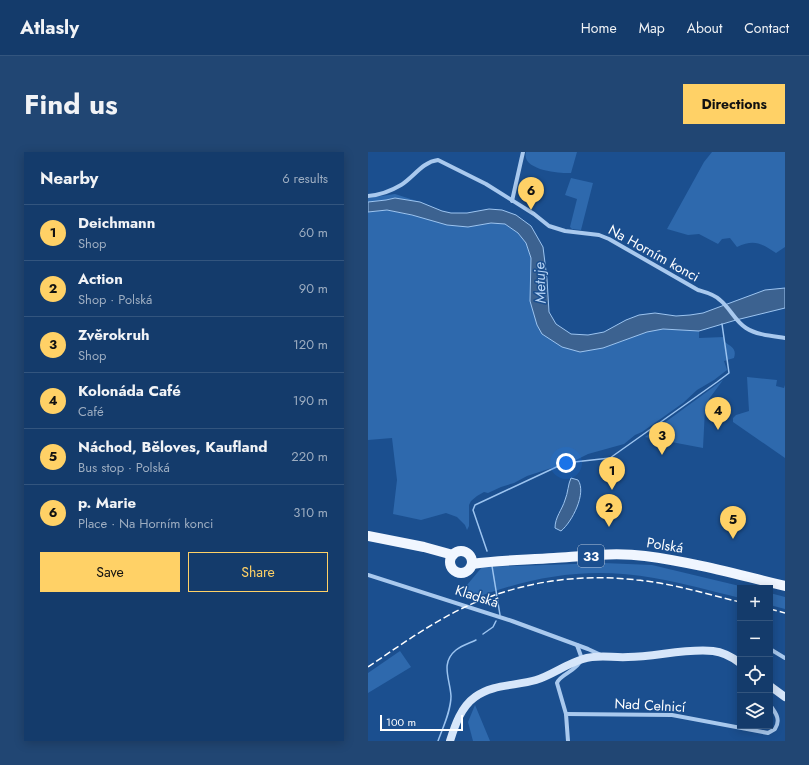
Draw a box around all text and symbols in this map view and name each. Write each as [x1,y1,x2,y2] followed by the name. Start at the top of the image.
[20,14,79,41] text: Atlasly
[581,18,617,38] text: Home
[639,18,665,38] text: Map
[687,18,722,38] text: About
[744,18,789,38] text: Contact
[24,84,118,125] text: Find us
[683,84,785,124] button: Directions
[40,166,98,190] text: Nearby
[282,169,328,188] text: 6 results
[518,177,544,210] pin: 6
[78,212,155,234] text: Deichmann
[605,220,703,286] street label: Na Horním konci
[50,223,56,242] text: 1
[299,223,328,242] text: 60 m
[78,234,106,253] text: Shop
[528,261,552,304] water label: Metuje
[78,268,123,290] text: Action
[49,279,57,298] text: 2
[299,279,328,298] text: 90 m
[78,290,152,309] text: Shop · Polská
[78,324,150,346] text: Zvěrokruh
[49,335,57,354] text: 3
[293,335,328,354] text: 120 m
[78,346,106,365] text: Shop
[78,380,181,402] text: Kolonáda Café
[48,391,58,410] text: 4
[293,391,328,410] text: 190 m
[705,397,731,430] pin: 4
[78,402,104,421] text: Café
[649,422,675,455] pin: 3
[78,436,268,458] text: Náchod, Běloves, Kaufland
[49,447,57,466] text: 5
[291,447,328,466] text: 220 m
[556,453,576,473] your location
[599,457,625,490] pin: 1
[78,458,170,477] text: Bus stop · Polská
[78,492,136,514] text: p. Marie
[596,494,622,527] pin: 2
[49,503,57,522] text: 6
[293,503,328,522] text: 310 m
[720,506,746,539] pin: 5
[78,514,213,533] text: Place · Na Horním konci
[645,532,685,558] street label: Polská
[578,545,604,567] road number: 33
[40,552,180,592] button: Save
[188,552,328,592] button: Share
[453,580,501,612] street label: Kladská
[737,585,773,729] map controls
[737,585,773,621] button: +
[737,621,773,657] button: −
[737,657,773,693] button: locate
[614,693,687,717] street label: Nad Celnicí
[737,693,773,729] button: layers
[380,713,463,732] scale bar
[386,714,416,730] text: 100 m

